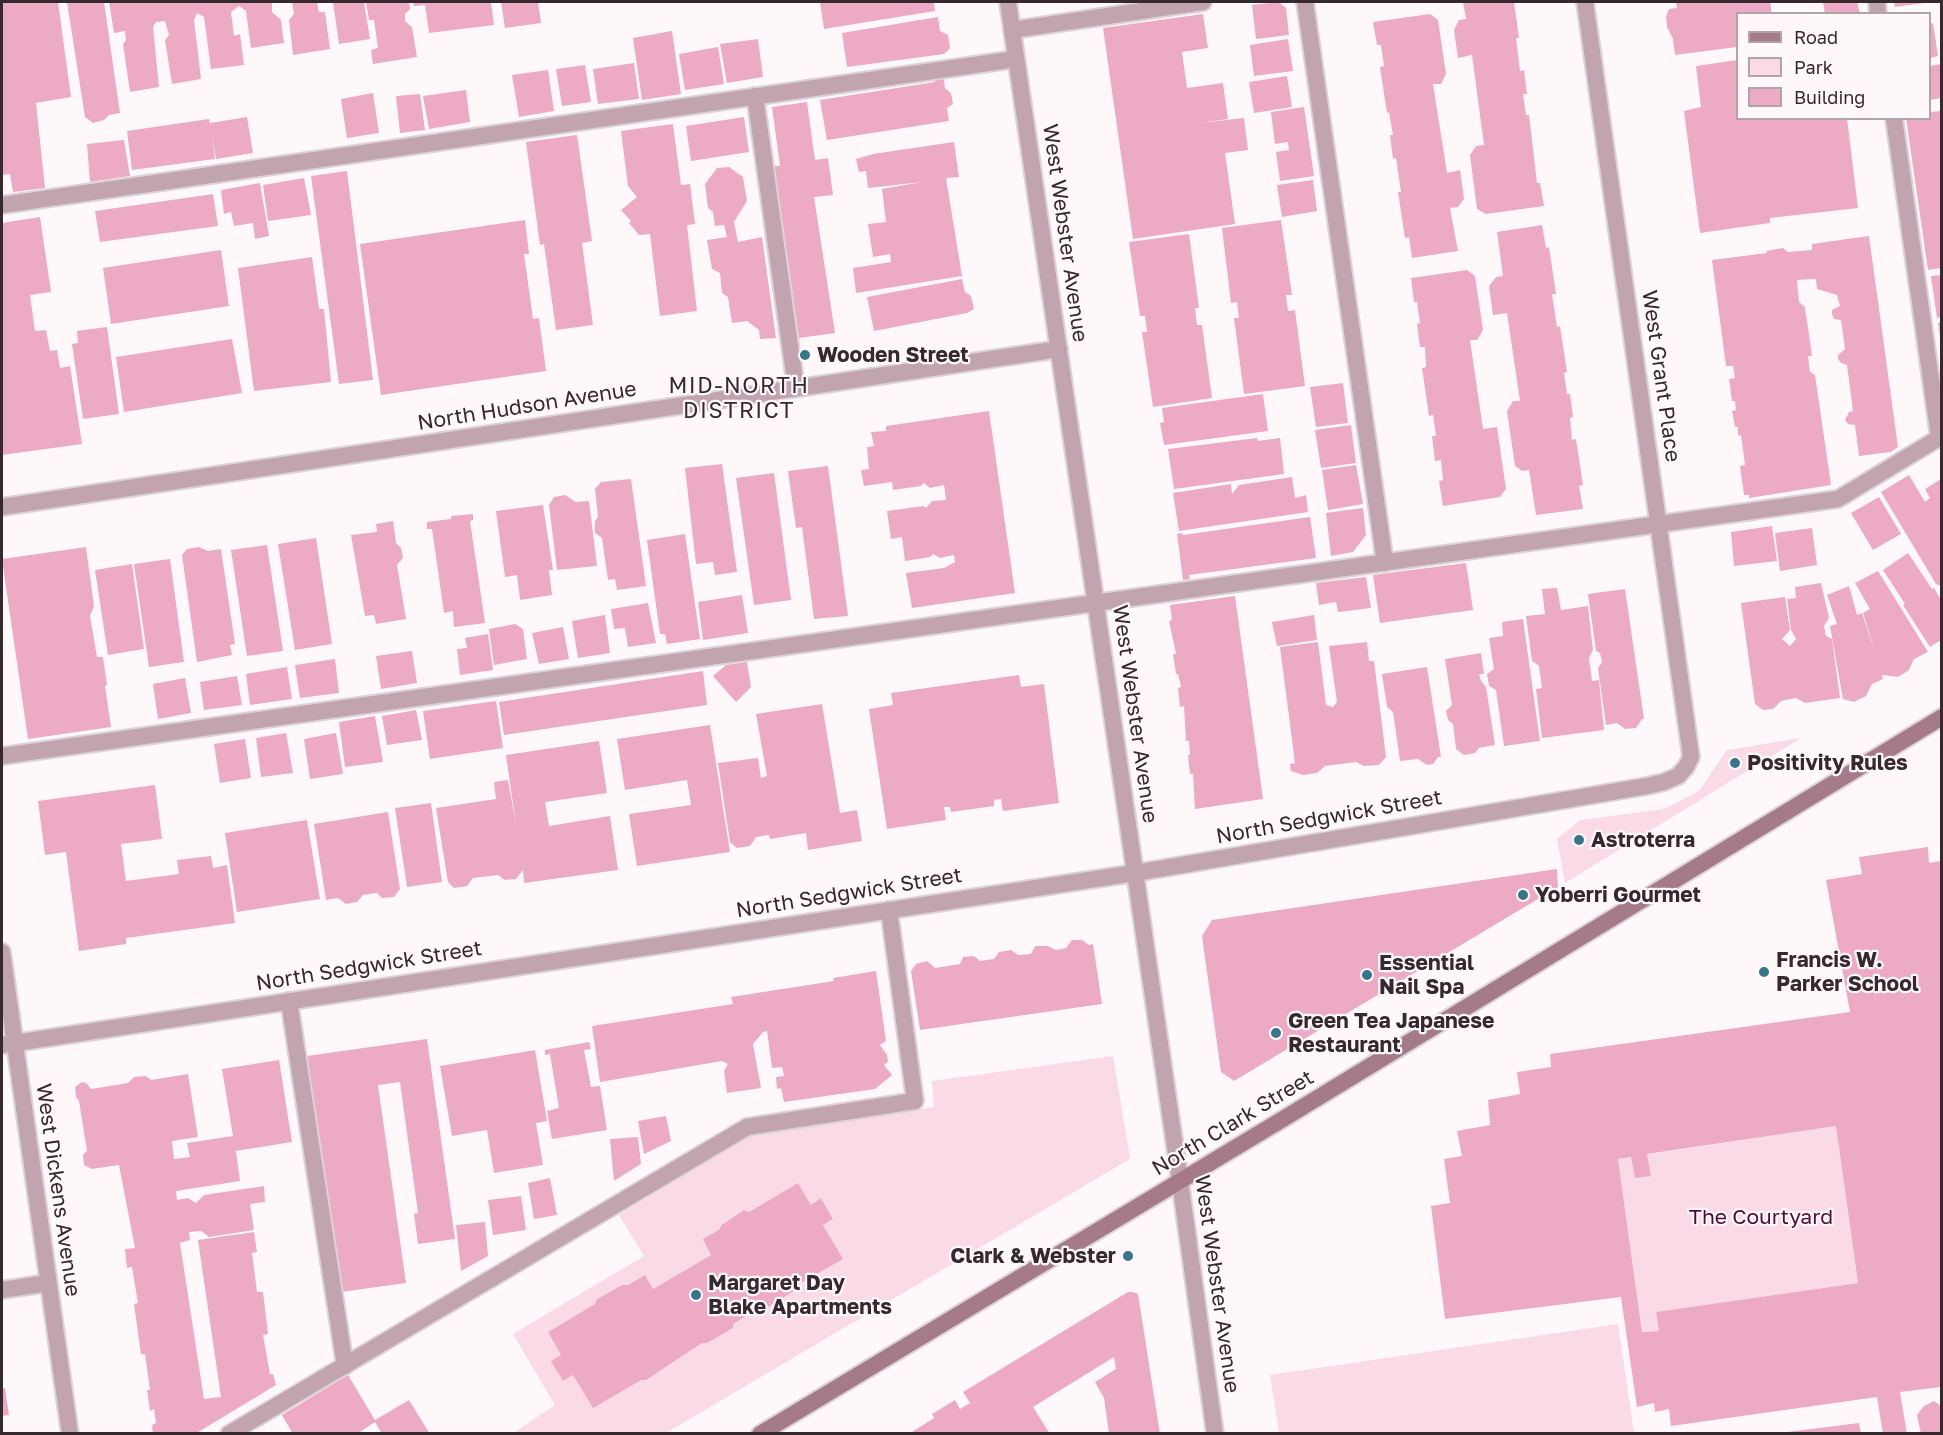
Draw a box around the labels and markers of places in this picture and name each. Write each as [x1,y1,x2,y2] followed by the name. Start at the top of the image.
[817,342,969,368] place label: Wooden Street
[798,348,812,362] marker: Wooden Street
[1747,750,1908,776] place label: Positivity Rules
[1728,756,1742,770] marker: Positivity Rules
[1591,827,1695,853] place label: Astroterra
[1572,833,1586,847] marker: Astroterra
[1535,882,1701,908] place label: Yoberri Gourmet
[1516,888,1530,902] marker: Yoberri Gourmet
[1776,947,1919,997] place label: Francis W. Parker School
[1379,950,1474,1000] place label: Essential Nail Spa
[1757,965,1771,979] marker: Francis W. Parker School
[1360,968,1374,982] marker: Essential Nail Spa
[1288,1008,1494,1058] place label: Green Tea Japanese Restaurant
[1269,1026,1283,1040] marker: Green Tea Japanese Restaurant
[950,1243,1116,1269] place label: Clark & Webster
[1121,1249,1135,1263] marker: Clark & Webster
[708,1270,892,1320] place label: Margaret Day Blake Apartments
[689,1288,703,1302] marker: Margaret Day Blake Apartments

